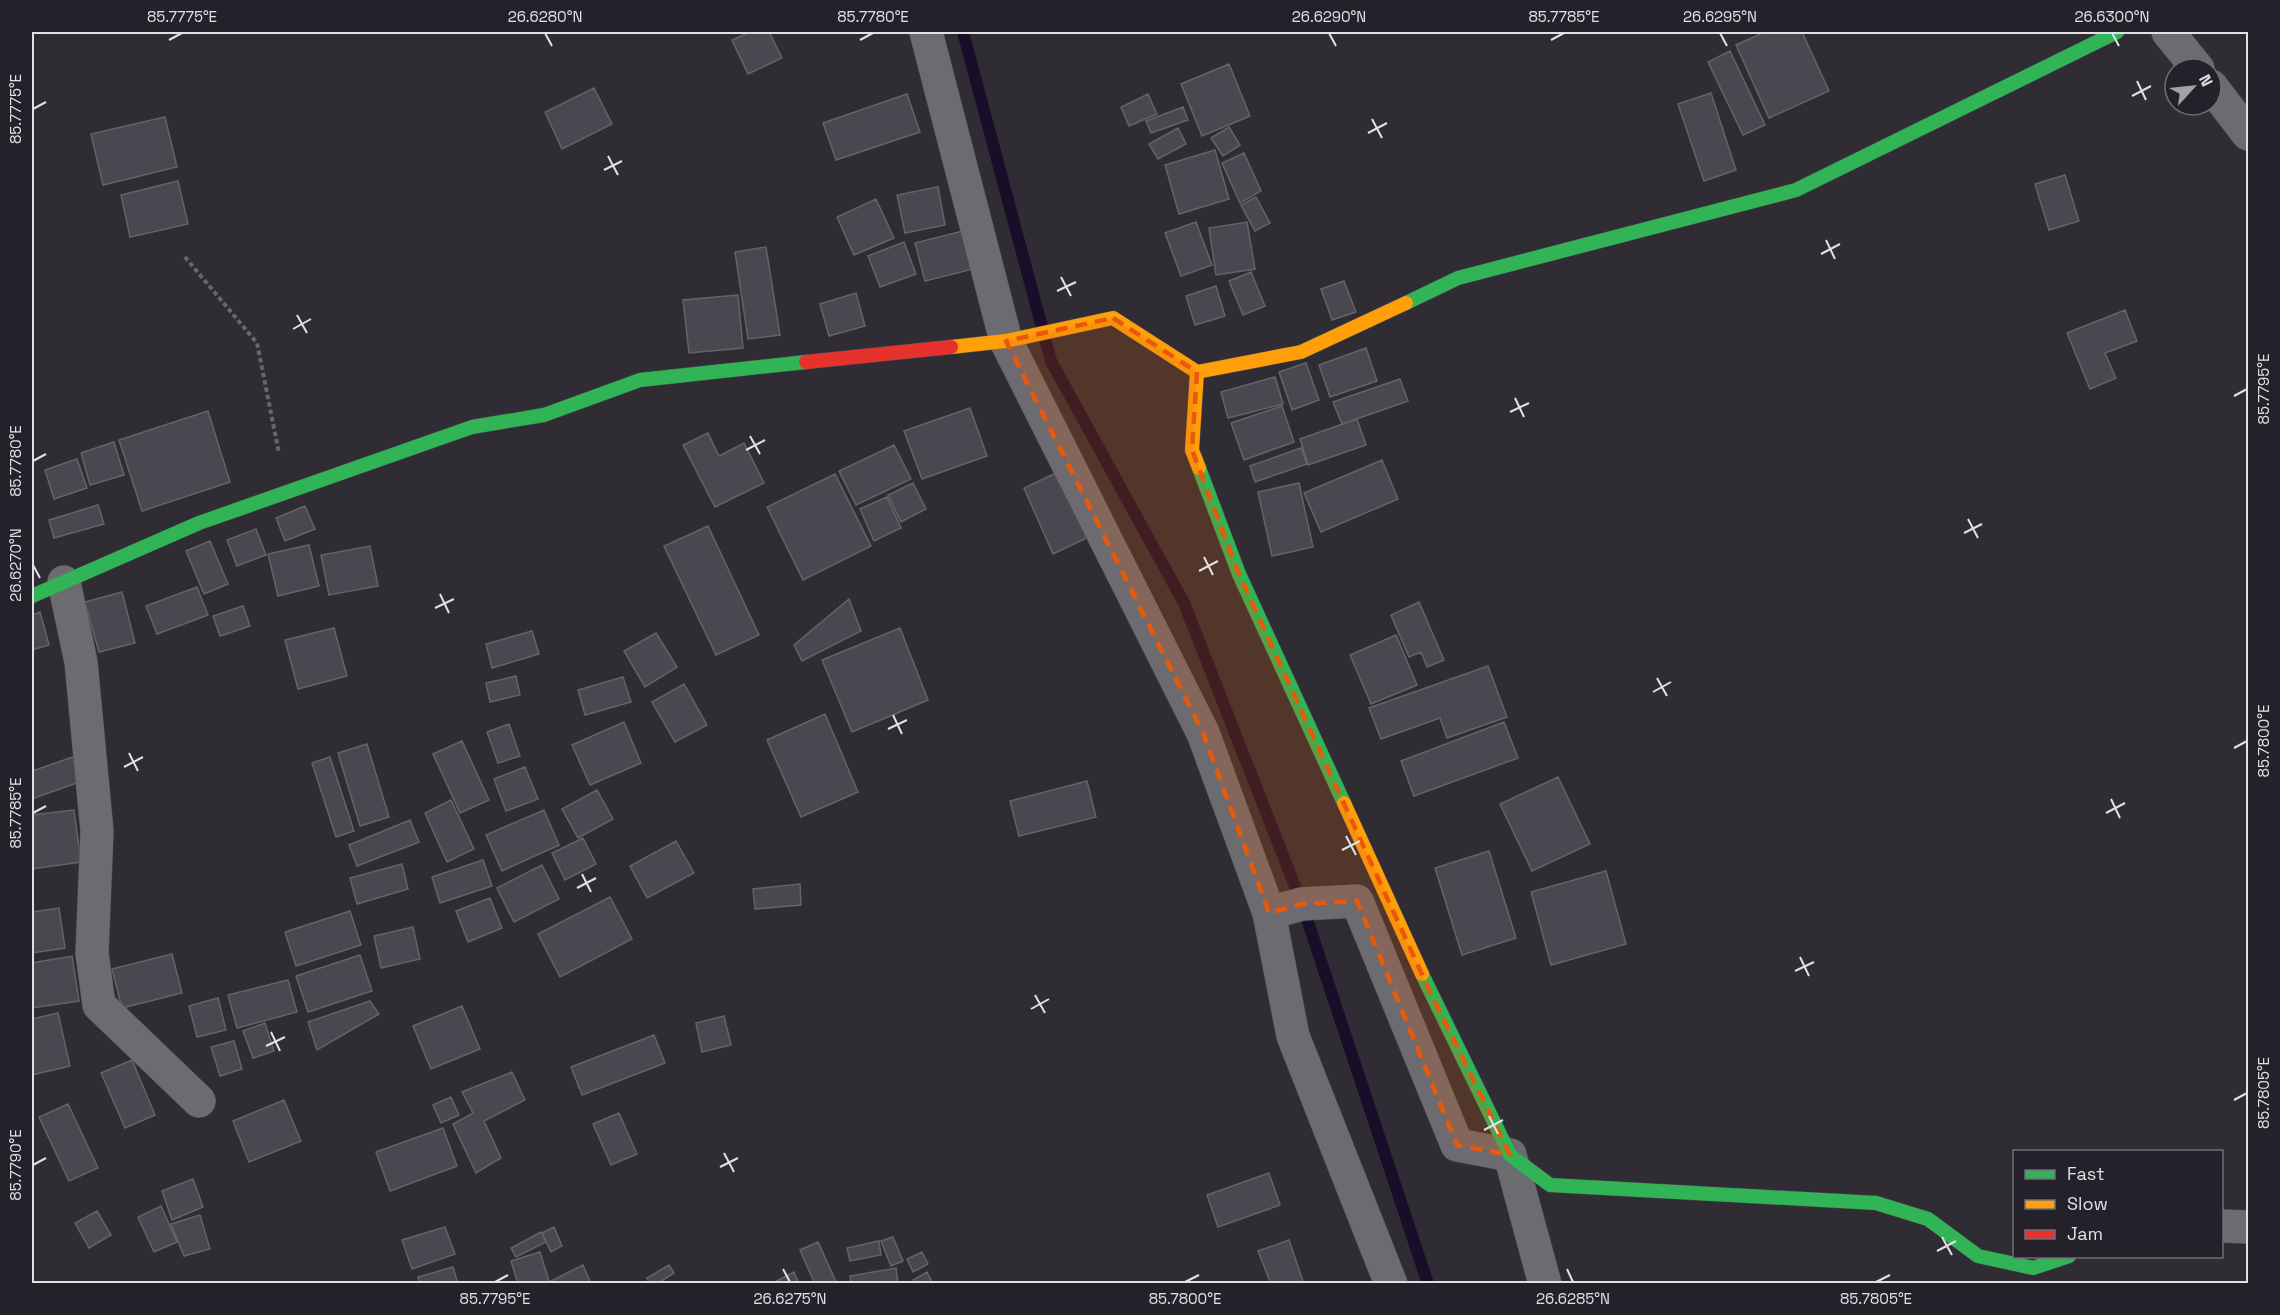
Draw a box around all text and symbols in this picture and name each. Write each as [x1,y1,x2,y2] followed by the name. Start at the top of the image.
[147,7,217,26] text: 85.7775°E
[508,7,582,26] text: 26.6280°N
[837,7,909,26] text: 85.7780°E
[1292,7,1366,26] text: 26.6290°N
[1529,7,1599,26] text: 85.7785°E
[1683,7,1757,26] text: 26.6295°N
[2074,7,2150,26] text: 26.6300°N
[2163,57,2223,117] north arrow
[2194,71,2218,90] text: N
[6,74,25,144] text: 85.7775°E
[2254,354,2273,424] text: 85.7795°E
[6,425,25,497] text: 85.7780°E
[6,528,25,602] text: 26.6270°N
[2254,705,2273,777] text: 85.7800°E
[6,778,25,848] text: 85.7785°E
[2254,1057,2273,1129] text: 85.7805°E
[6,1129,25,1201] text: 85.7790°E
[2013,1150,2223,1258] legend
[2067,1162,2104,1185] text: Fast
[2067,1192,2108,1215] text: Slow
[2067,1222,2103,1245] text: Jam
[460,1289,530,1308] text: 85.7795°E
[753,1289,827,1308] text: 26.6275°N
[1149,1289,1221,1308] text: 85.7800°E
[1536,1289,1610,1308] text: 26.6285°N
[1840,1289,1912,1308] text: 85.7805°E

